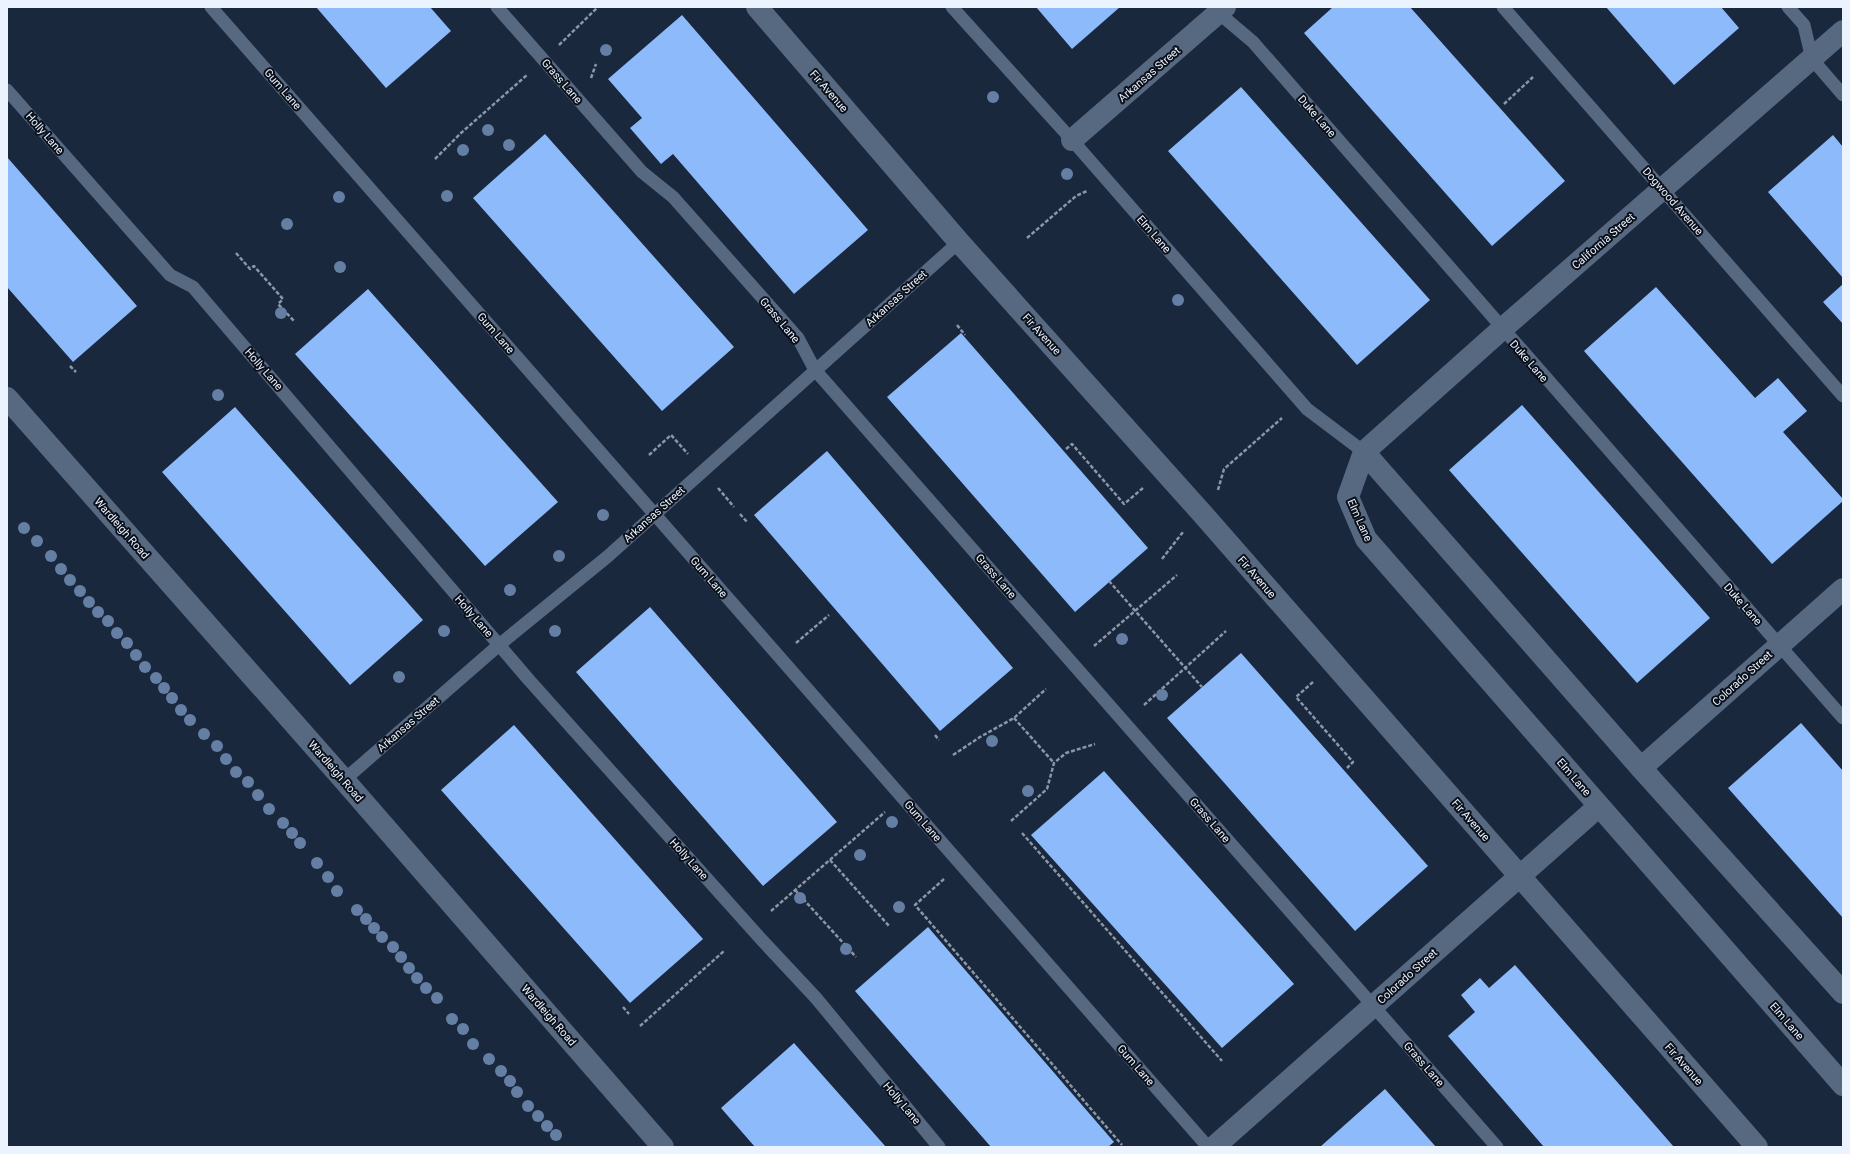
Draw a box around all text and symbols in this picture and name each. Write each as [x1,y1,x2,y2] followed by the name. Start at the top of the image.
[1116,44,1183,105] street label: Arkansas Street
[539,56,585,106] street label: Grass Lane
[261,66,304,112] street label: Gum Lane
[807,68,850,115] street label: Fir Avenue
[1295,93,1338,140] street label: Duke Lane
[23,110,66,157] street label: Holly Lane
[1640,165,1706,238] street label: Dogwood Avenue
[1569,210,1638,272] street label: California Street
[1134,213,1173,256] street label: Elm Lane
[863,267,930,329] street label: Arkansas Street
[757,295,802,346] street label: Grass Lane
[474,310,517,356] street label: Gum Lane
[1020,311,1064,358] street label: Fir Avenue
[1507,338,1550,385] street label: Duke Lane
[242,346,285,393] street label: Holly Lane
[621,483,688,545] street label: Arkansas Street
[92,495,152,562] street label: Wardleigh Road
[1344,497,1375,544] street label: Elm Lane
[973,551,1019,601] street label: Grass Lane
[687,554,730,600] street label: Gum Lane
[1235,554,1278,601] street label: Fir Avenue
[1721,581,1764,628] street label: Duke Lane
[452,593,495,640] street label: Holly Lane
[1710,648,1775,709] street label: Colorado Street
[375,694,442,755] street label: Arkansas Street
[306,738,366,805] street label: Wardleigh Road
[1554,756,1593,799] street label: Elm Lane
[1187,795,1233,845] street label: Grass Lane
[1449,797,1492,844] street label: Fir Avenue
[901,798,944,844] street label: Gum Lane
[667,836,711,883] street label: Holly Lane
[1375,946,1440,1007] street label: Colorado Street
[519,982,579,1049] street label: Wardleigh Road
[1767,1000,1806,1043] street label: Elm Lane
[1401,1039,1447,1089] street label: Grass Lane
[1662,1041,1705,1088] street label: Fir Avenue
[1114,1042,1157,1088] street label: Gum Lane
[880,1080,923,1127] street label: Holly Lane

